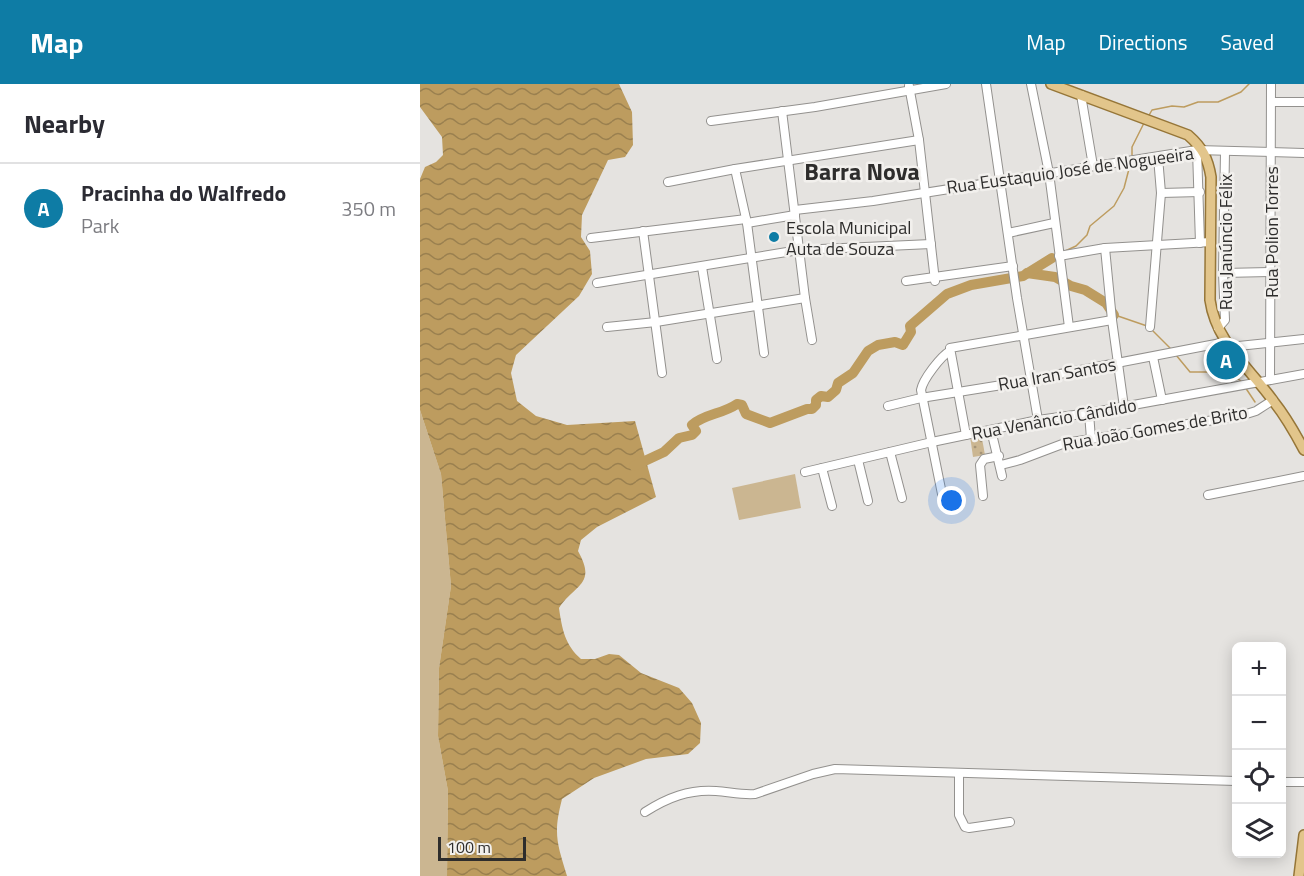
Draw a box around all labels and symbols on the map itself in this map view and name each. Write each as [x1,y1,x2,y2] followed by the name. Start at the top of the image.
[945,139,1195,201] street label: Rua Eustaquio José de Nogueeira
[804,153,920,189] district label: Barra Nova
[1258,166,1285,298] street label: Rua Polion Torres
[1212,174,1239,310] street label: Rua Janúncio Félix
[786,214,911,262] place label: Escola Municipal Auta de Souza
[767,230,781,244] marker: Escola Municipal Auta de Souza
[1206,338,1246,382] pin: A
[996,350,1118,398] street label: Rua Iran Santos
[969,391,1139,447] street label: Rua Venâncio Cândido
[1060,398,1250,458] street label: Rua João Gomes de Brito
[937,486,966,515] your location
[438,834,526,862] scale bar

